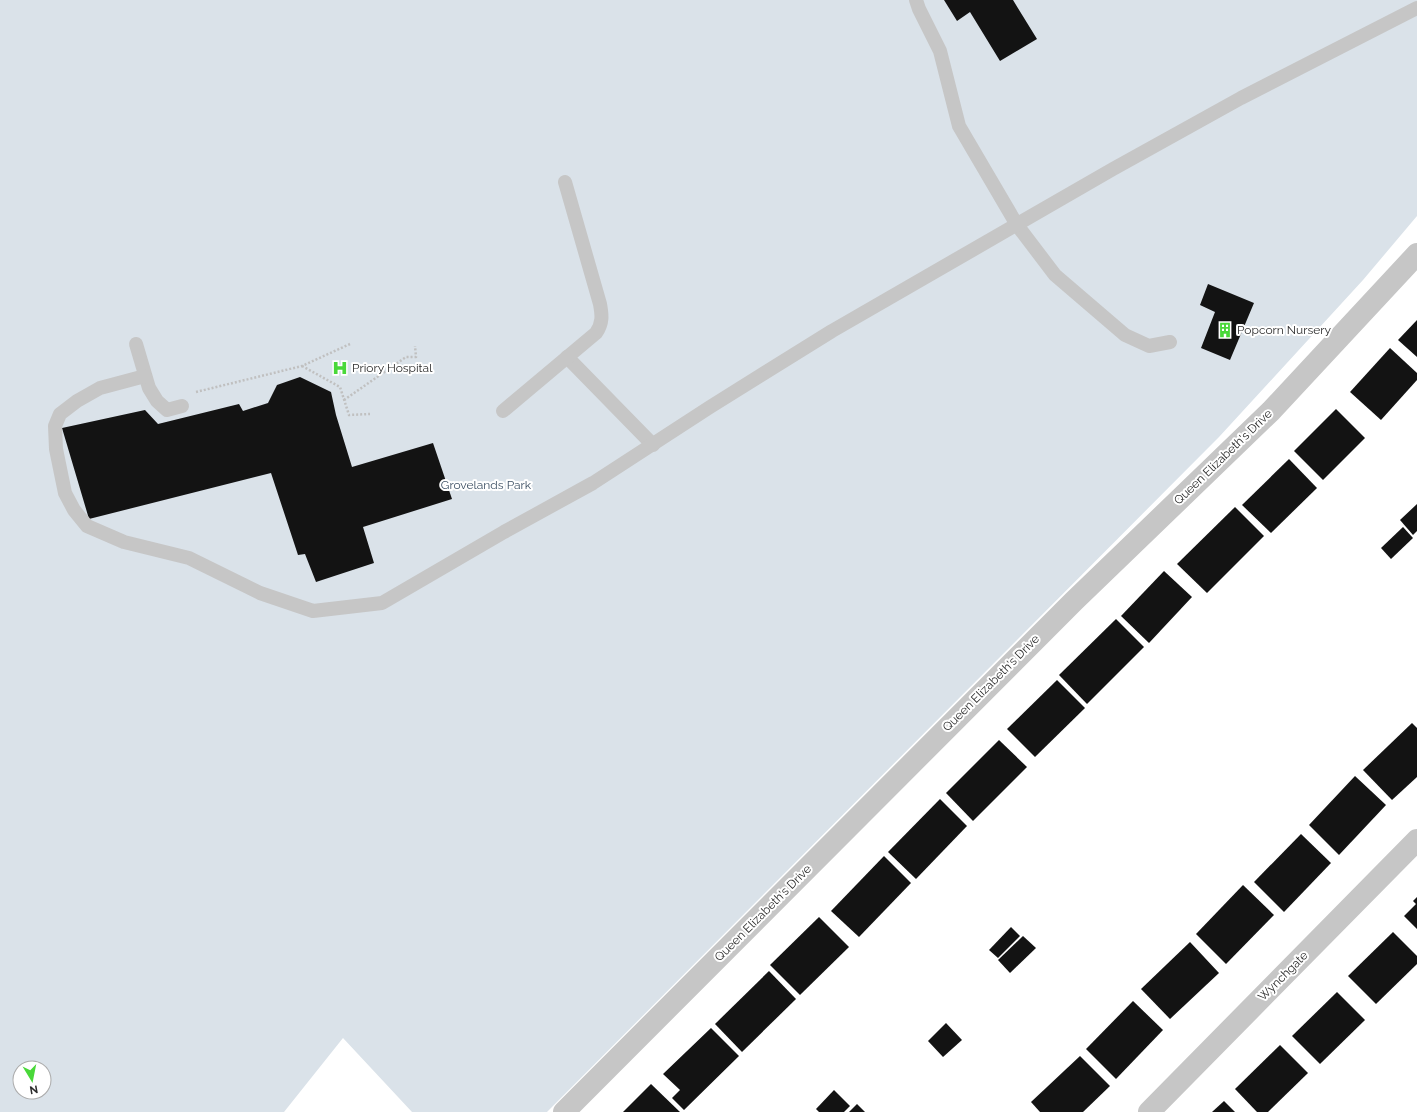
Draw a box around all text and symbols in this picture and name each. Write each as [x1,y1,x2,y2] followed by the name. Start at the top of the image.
[1216,321,1234,339] building icon: Popcorn Nursery
[1237,323,1331,337] place label: Popcorn Nursery
[331,359,349,377] hospital icon: Priory Hospital
[352,361,433,375] place label: Priory Hospital
[1171,407,1275,507] street label: Queen Elizabeth's Drive
[441,478,532,492] park label: Grovelands Park
[940,632,1042,734] street label: Queen Elizabeth's Drive
[712,862,814,964] street label: Queen Elizabeth's Drive
[1255,948,1311,1004] street label: Wynchgate
[12,1060,52,1100] north arrow
[28,1082,39,1096] text: N

